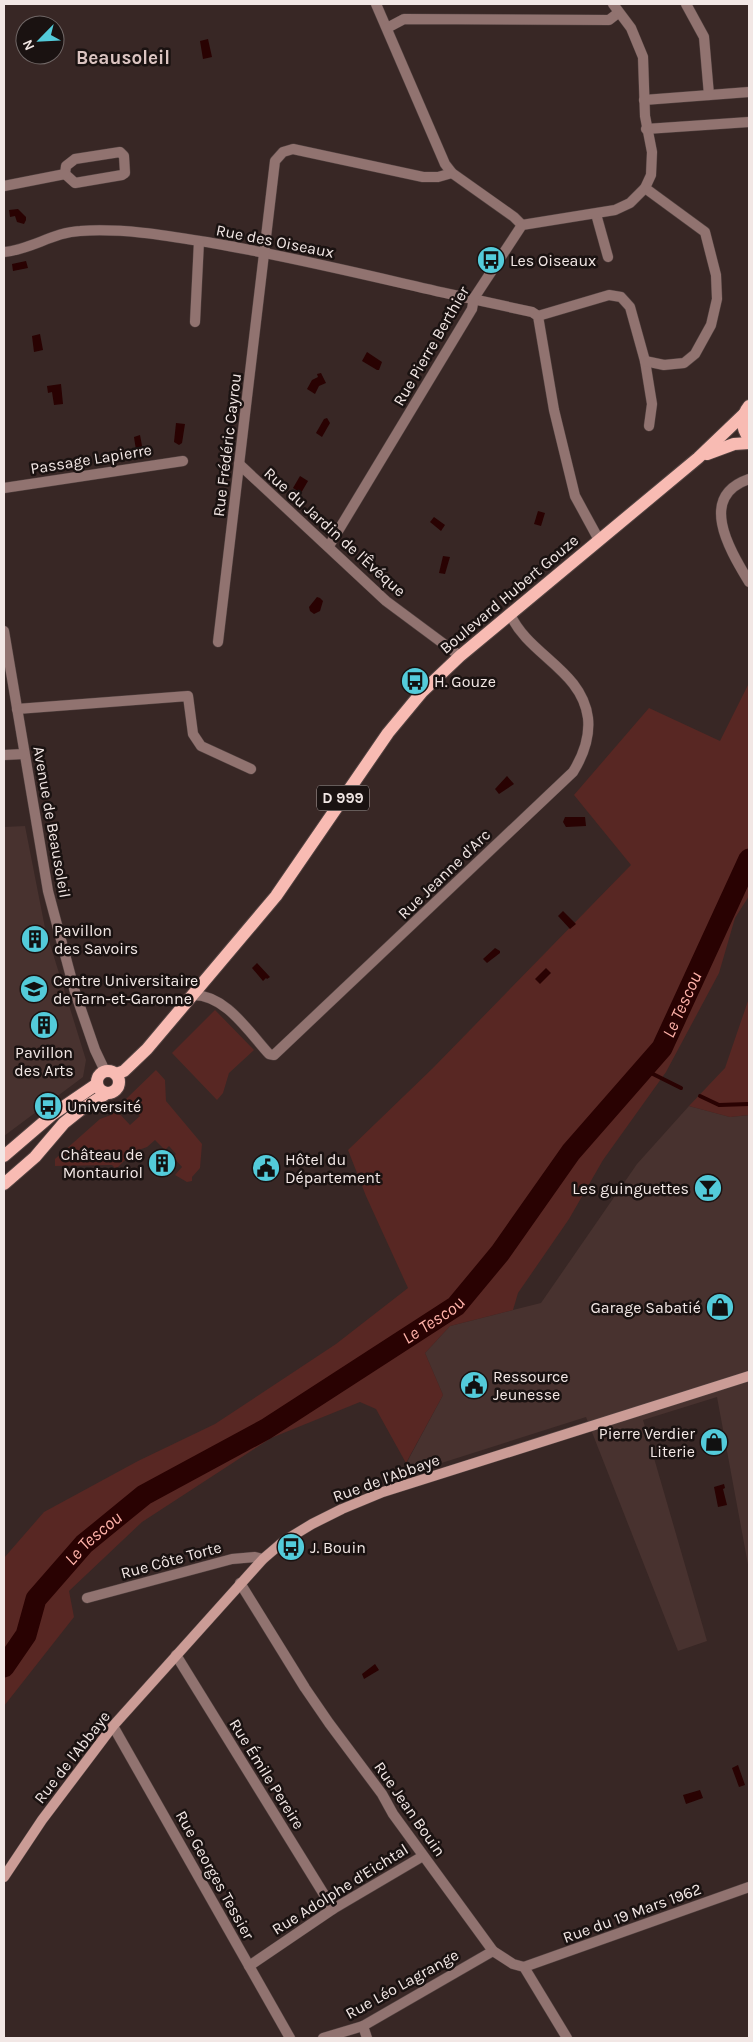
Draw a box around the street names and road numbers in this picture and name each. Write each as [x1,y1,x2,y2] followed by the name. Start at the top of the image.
[214,220,336,262] street label: Rue des Oiseaux
[389,282,473,409] street label: Rue Pierre Berthier
[209,372,245,518] street label: Rue Frédéric Cayrou
[29,440,153,478] street label: Passage Lapierre
[260,463,410,601] street label: Rue du Jardin de l'Êvéque
[436,530,582,658] street label: Boulevard Hubert Gouze
[29,745,75,899] street label: Avenue de Beausoleil
[317,786,369,810] road number: D 999
[394,825,494,923] street label: Rue Jeanne d'Arc
[330,1450,442,1506] street label: Rue de l'Abbaye
[119,1537,223,1583] street label: Rue Côte Torte
[30,1707,114,1807] street label: Rue de l'Abbaye
[225,1715,309,1833] street label: Rue Émile Pereire
[370,1758,450,1860] street label: Rue Jean Bouin
[172,1807,258,1943] street label: Rue Georges Tessier
[268,1839,412,1939] street label: Rue Adolphe d'Eichtal
[560,1879,704,1947] street label: Rue du 19 Mars 1962
[342,1945,462,2023] street label: Rue Léo Lagrange

